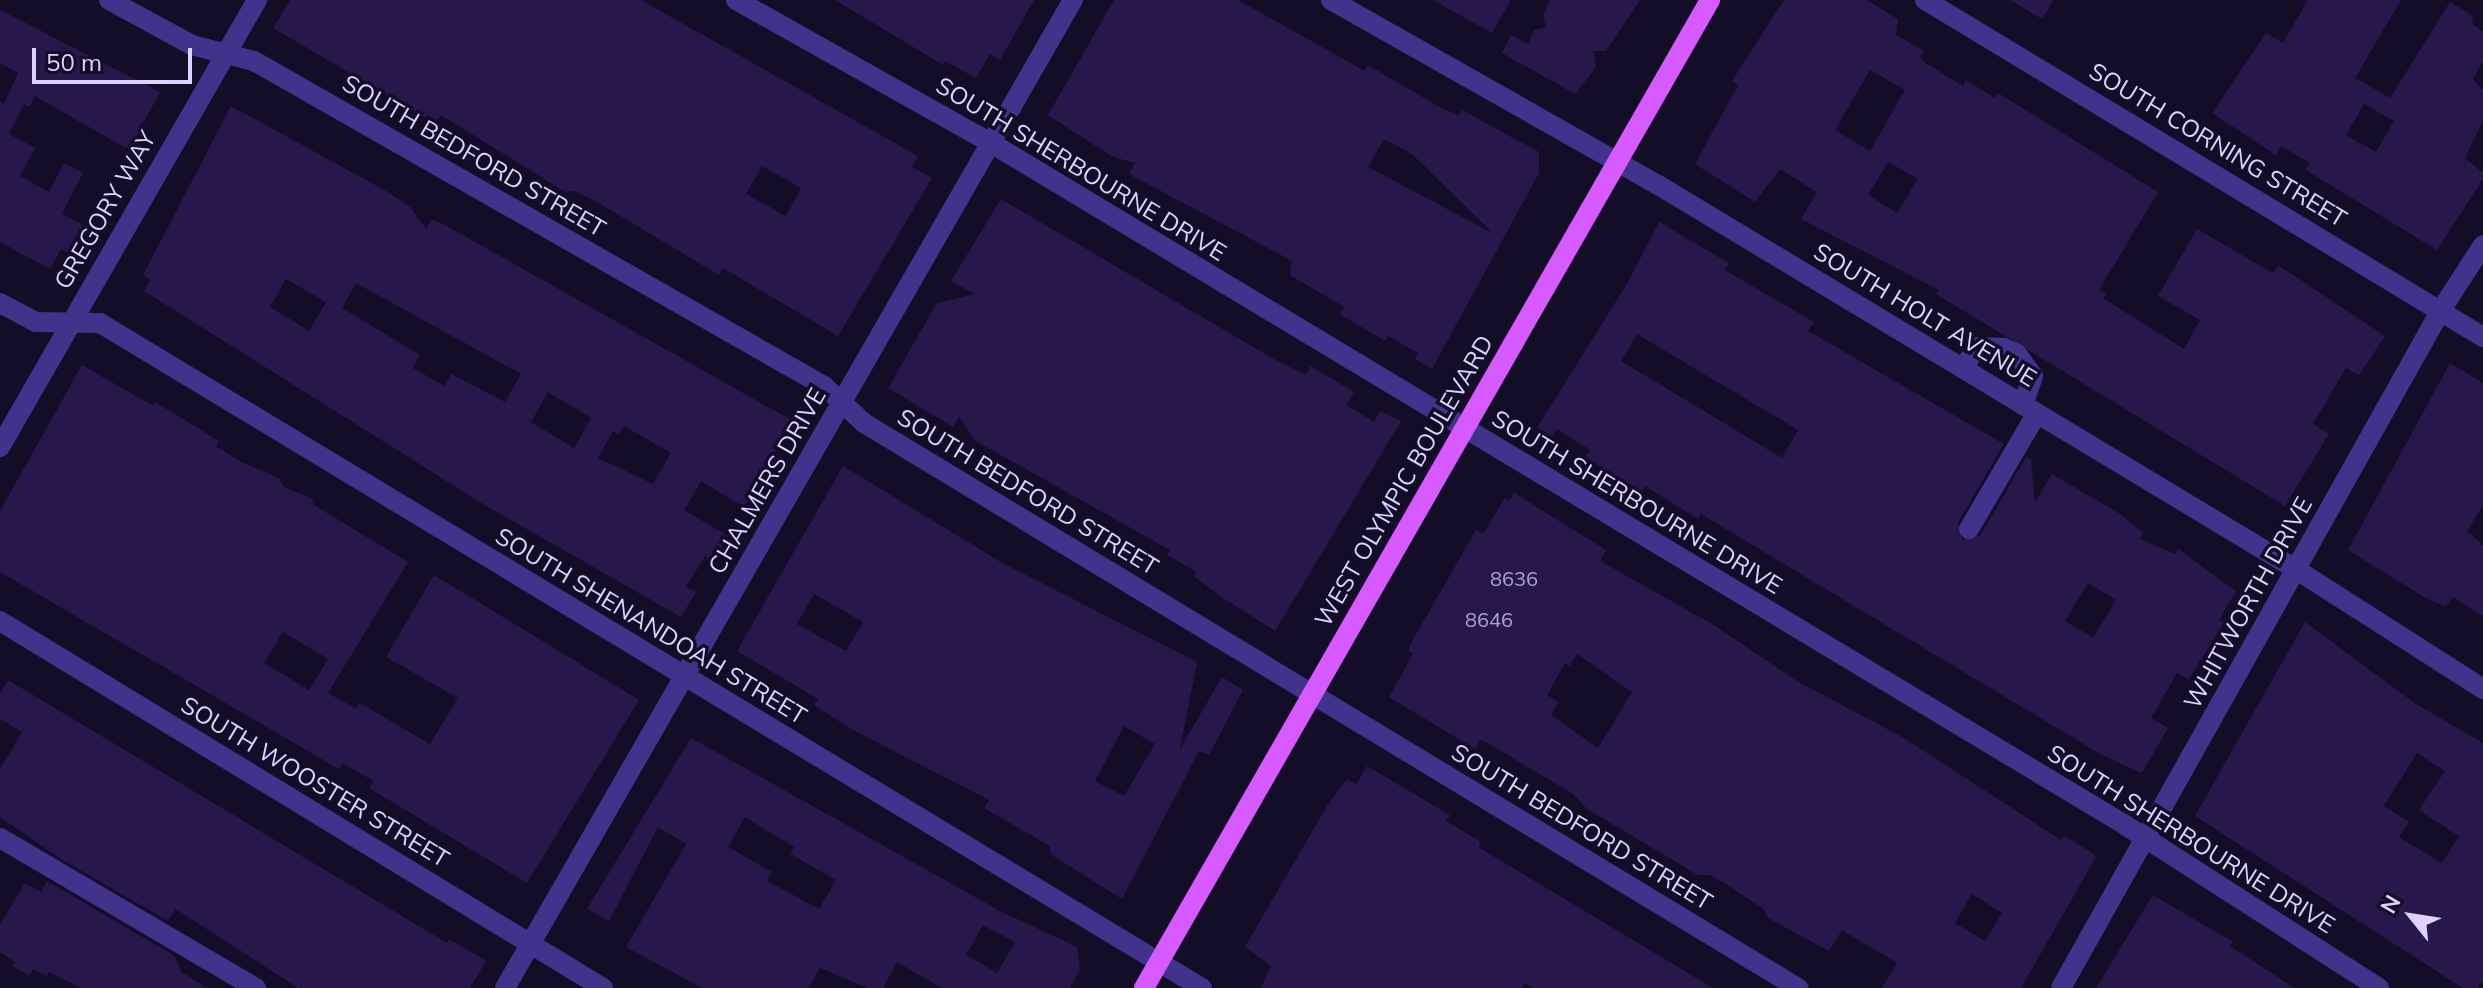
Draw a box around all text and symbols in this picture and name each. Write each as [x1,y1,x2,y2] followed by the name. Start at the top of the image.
[36,32,196,82] scale bar
[46,47,102,77] text: 50 m
[2084,57,2352,233] street label: SOUTH CORNING STREET
[337,69,611,243] street label: SOUTH BEDFORD STREET
[931,71,1231,267] street label: SOUTH SHERBOURNE DRIVE
[48,126,162,294] street label: GREGORY WAY
[1808,237,2042,393] street label: SOUTH HOLT AVENUE
[1309,330,1499,632] street label: WEST OLYMPIC BOULEVARD
[702,383,832,579] street label: CHALMERS DRIVE
[892,403,1164,581] street label: SOUTH BEDFORD STREET
[1487,404,1787,600] street label: SOUTH SHERBOURNE DRIVE
[2178,492,2318,714] street label: WHITWORTH DRIVE
[490,522,812,730] street label: SOUTH SHENANDOAH STREET
[1490,566,1538,590] house number: 8636
[1465,607,1513,631] house number: 8646
[176,690,454,874] street label: SOUTH WOOSTER STREET
[1446,738,1718,916] street label: SOUTH BEDFORD STREET
[2042,739,2340,939] street label: SOUTH SHERBOURNE DRIVE
[2371,876,2451,956] north arrow
[2374,890,2406,918] text: N

